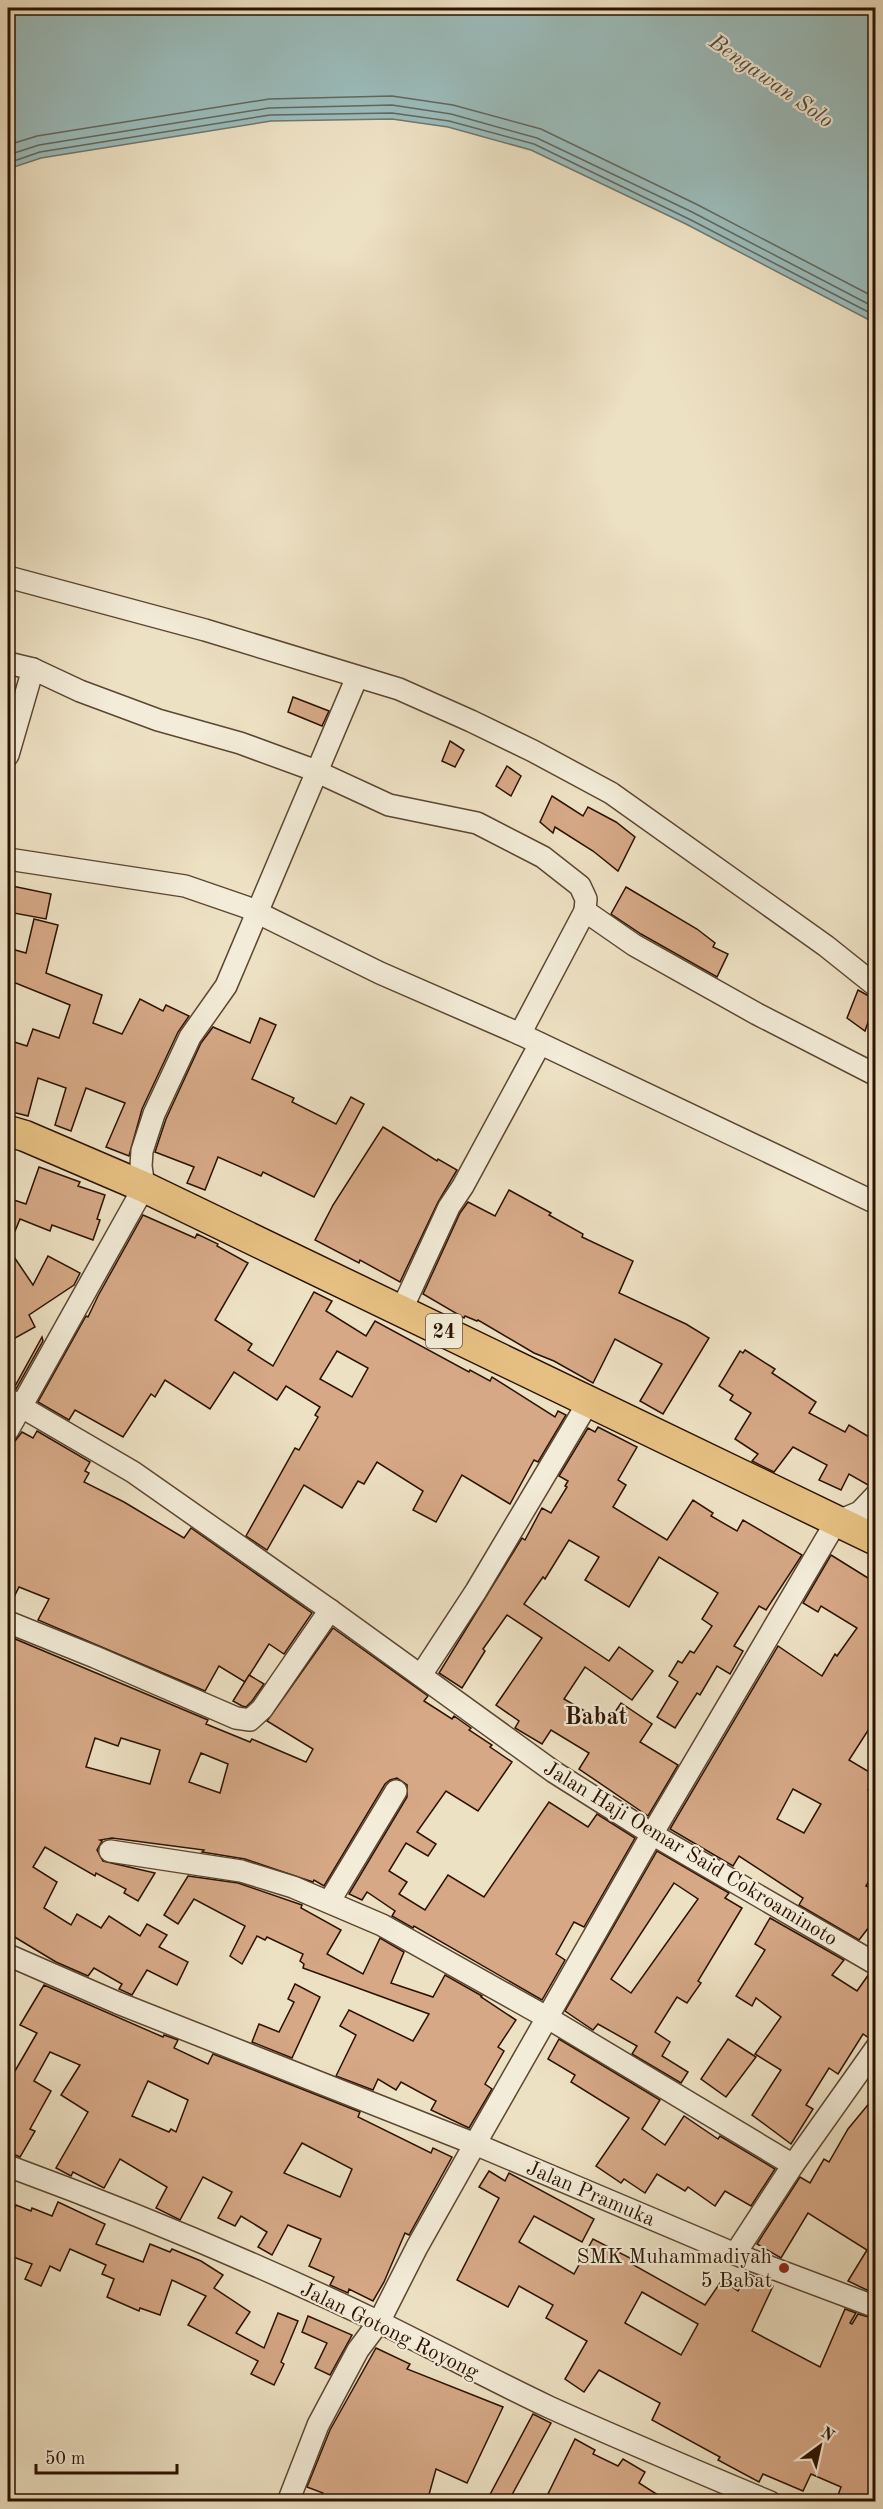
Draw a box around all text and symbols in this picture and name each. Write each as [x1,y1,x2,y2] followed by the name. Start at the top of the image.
[704,30,837,132] water label: Bengawan Solo
[426,1314,462,1348] road number: 24
[565,1706,628,1730] district label: Babat
[540,1758,841,1950] street label: Jalan Haji Oemar Said Cokroaminoto
[523,2158,658,2231] street label: Jalan Pramuka
[576,2247,772,2292] place label: SMK Muhammadiyah 5 Babat
[777,2261,791,2275] marker: SMK Muhammadiyah 5 Babat
[297,2279,482,2384] street label: Jalan Gotong Royong
[790,2416,850,2476] north arrow
[818,2425,837,2446] text: N
[36,2437,177,2475] scale bar
[45,2450,85,2468] text: 50 m

